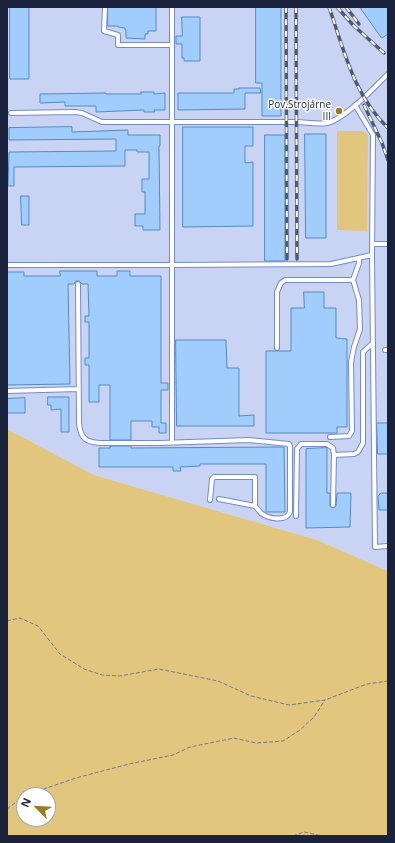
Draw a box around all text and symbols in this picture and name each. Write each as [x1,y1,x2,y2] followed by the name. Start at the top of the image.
[268,99,331,122] place label: Pov.Strojárne III
[334,106,344,116] marker: Pov.Strojárne III
[16,787,56,827] north arrow
[17,795,34,809] text: N

